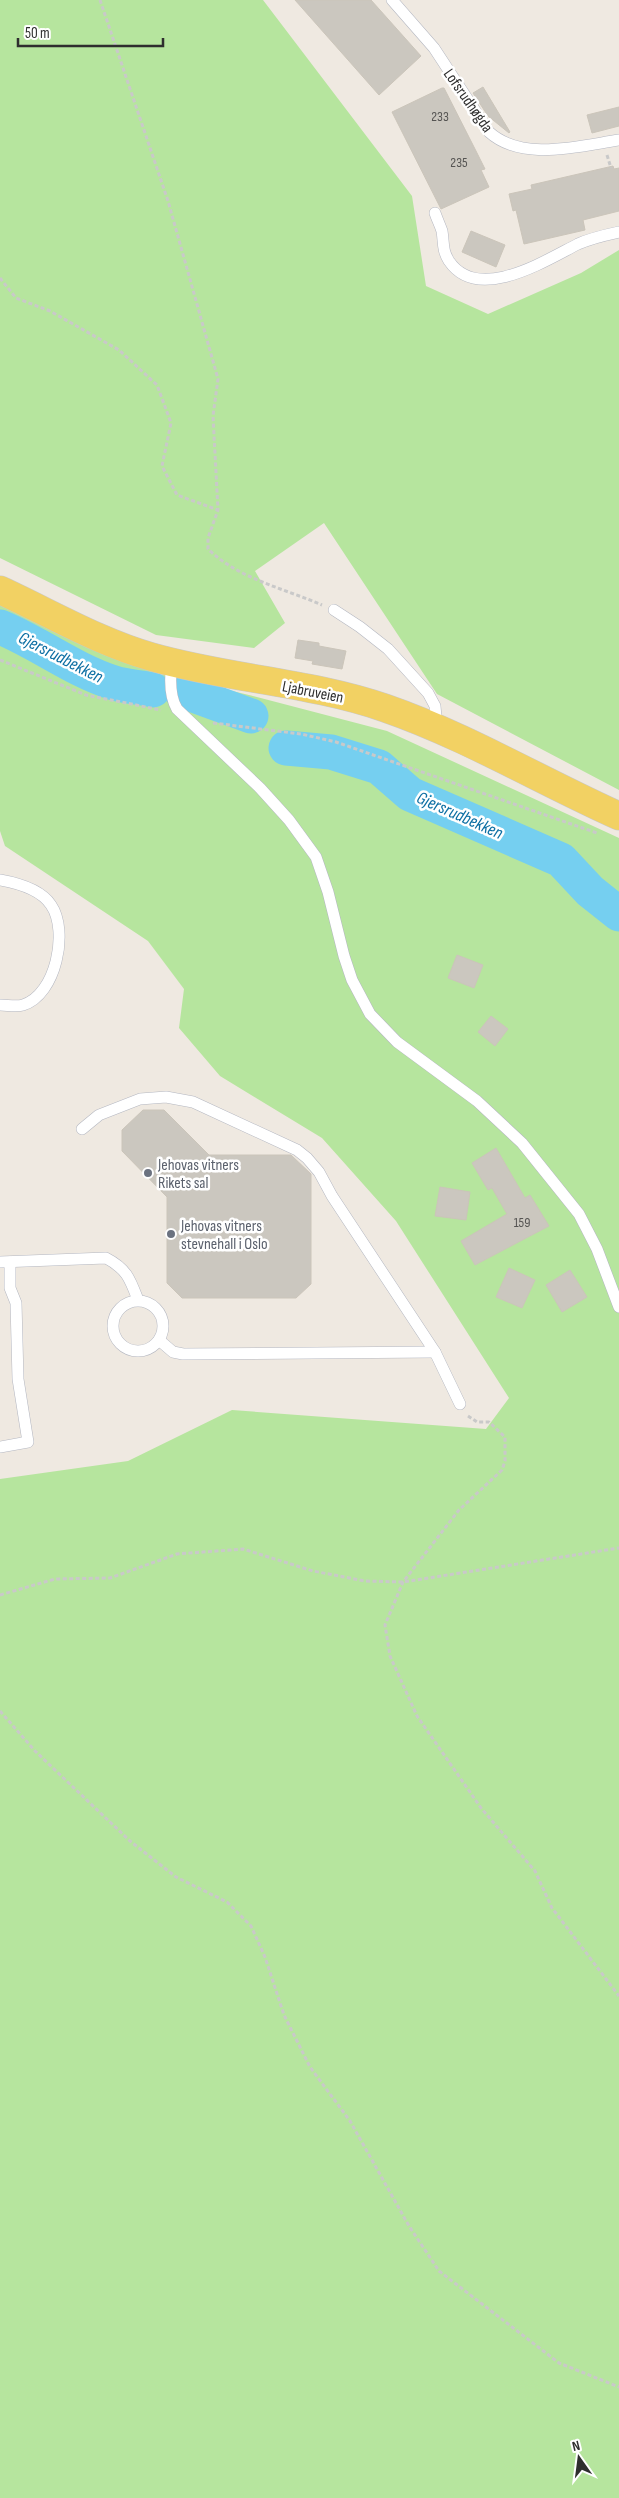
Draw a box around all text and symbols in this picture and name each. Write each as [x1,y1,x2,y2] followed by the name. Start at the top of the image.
[18,15,162,47] scale bar
[25,24,50,43] text: 50 m
[439,65,497,136] street label: Lofsrudhøgda
[431,108,449,125] house number: 233
[450,154,468,171] house number: 235
[15,627,107,688] water label: Gjersrudbekken
[280,677,345,708] street label: Ljabruveien
[413,787,507,844] water label: Gjersrudbekken
[157,1156,239,1193] place label: Jehovas vitners Rikets sal
[142,1167,154,1179] marker: Jehovas vitners Rikets sal
[514,1214,530,1231] house number: 159
[180,1217,268,1254] place label: Jehovas vitners stevnehall i Oslo
[165,1228,177,1240] marker: Jehovas vitners stevnehall i Oslo
[554,2433,604,2483] north arrow
[570,2437,582,2455] text: N

